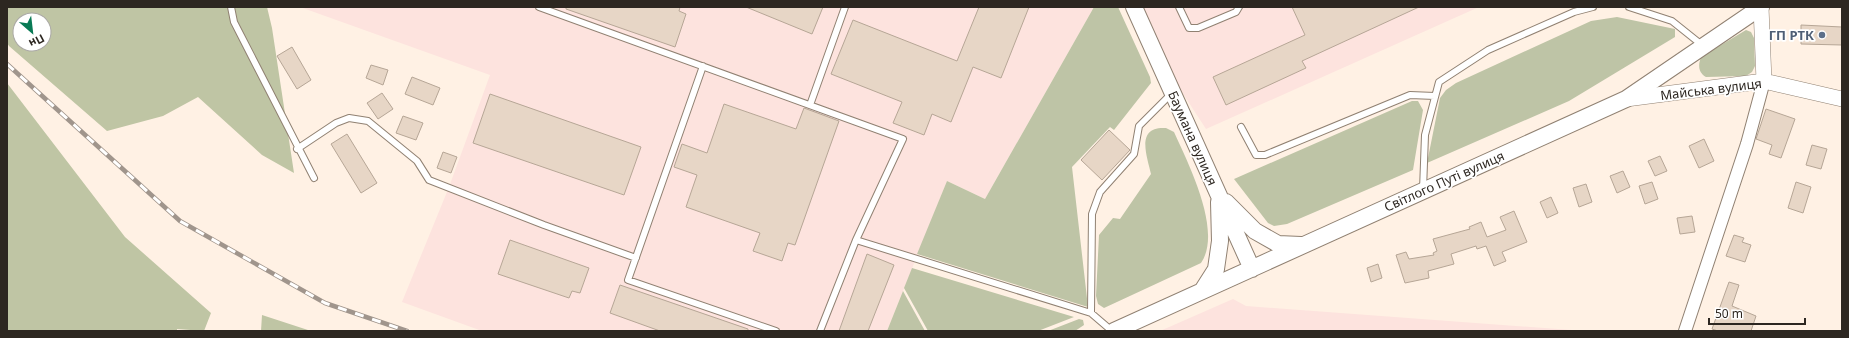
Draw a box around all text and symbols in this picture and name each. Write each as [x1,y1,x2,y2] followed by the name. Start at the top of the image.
[12,12,52,52] north arrow
[1769,26,1814,44] place label: ГП РТК
[1817,30,1827,40] marker: ГП РТК
[27,31,47,52] text: Пн
[1659,74,1763,104] street label: Майська вулиця
[1164,88,1222,188] street label: Баумана вулиця
[1381,146,1507,216] street label: Світлого Путі вулиця
[1709,300,1805,326] scale bar
[1715,305,1743,322] text: 50 m

